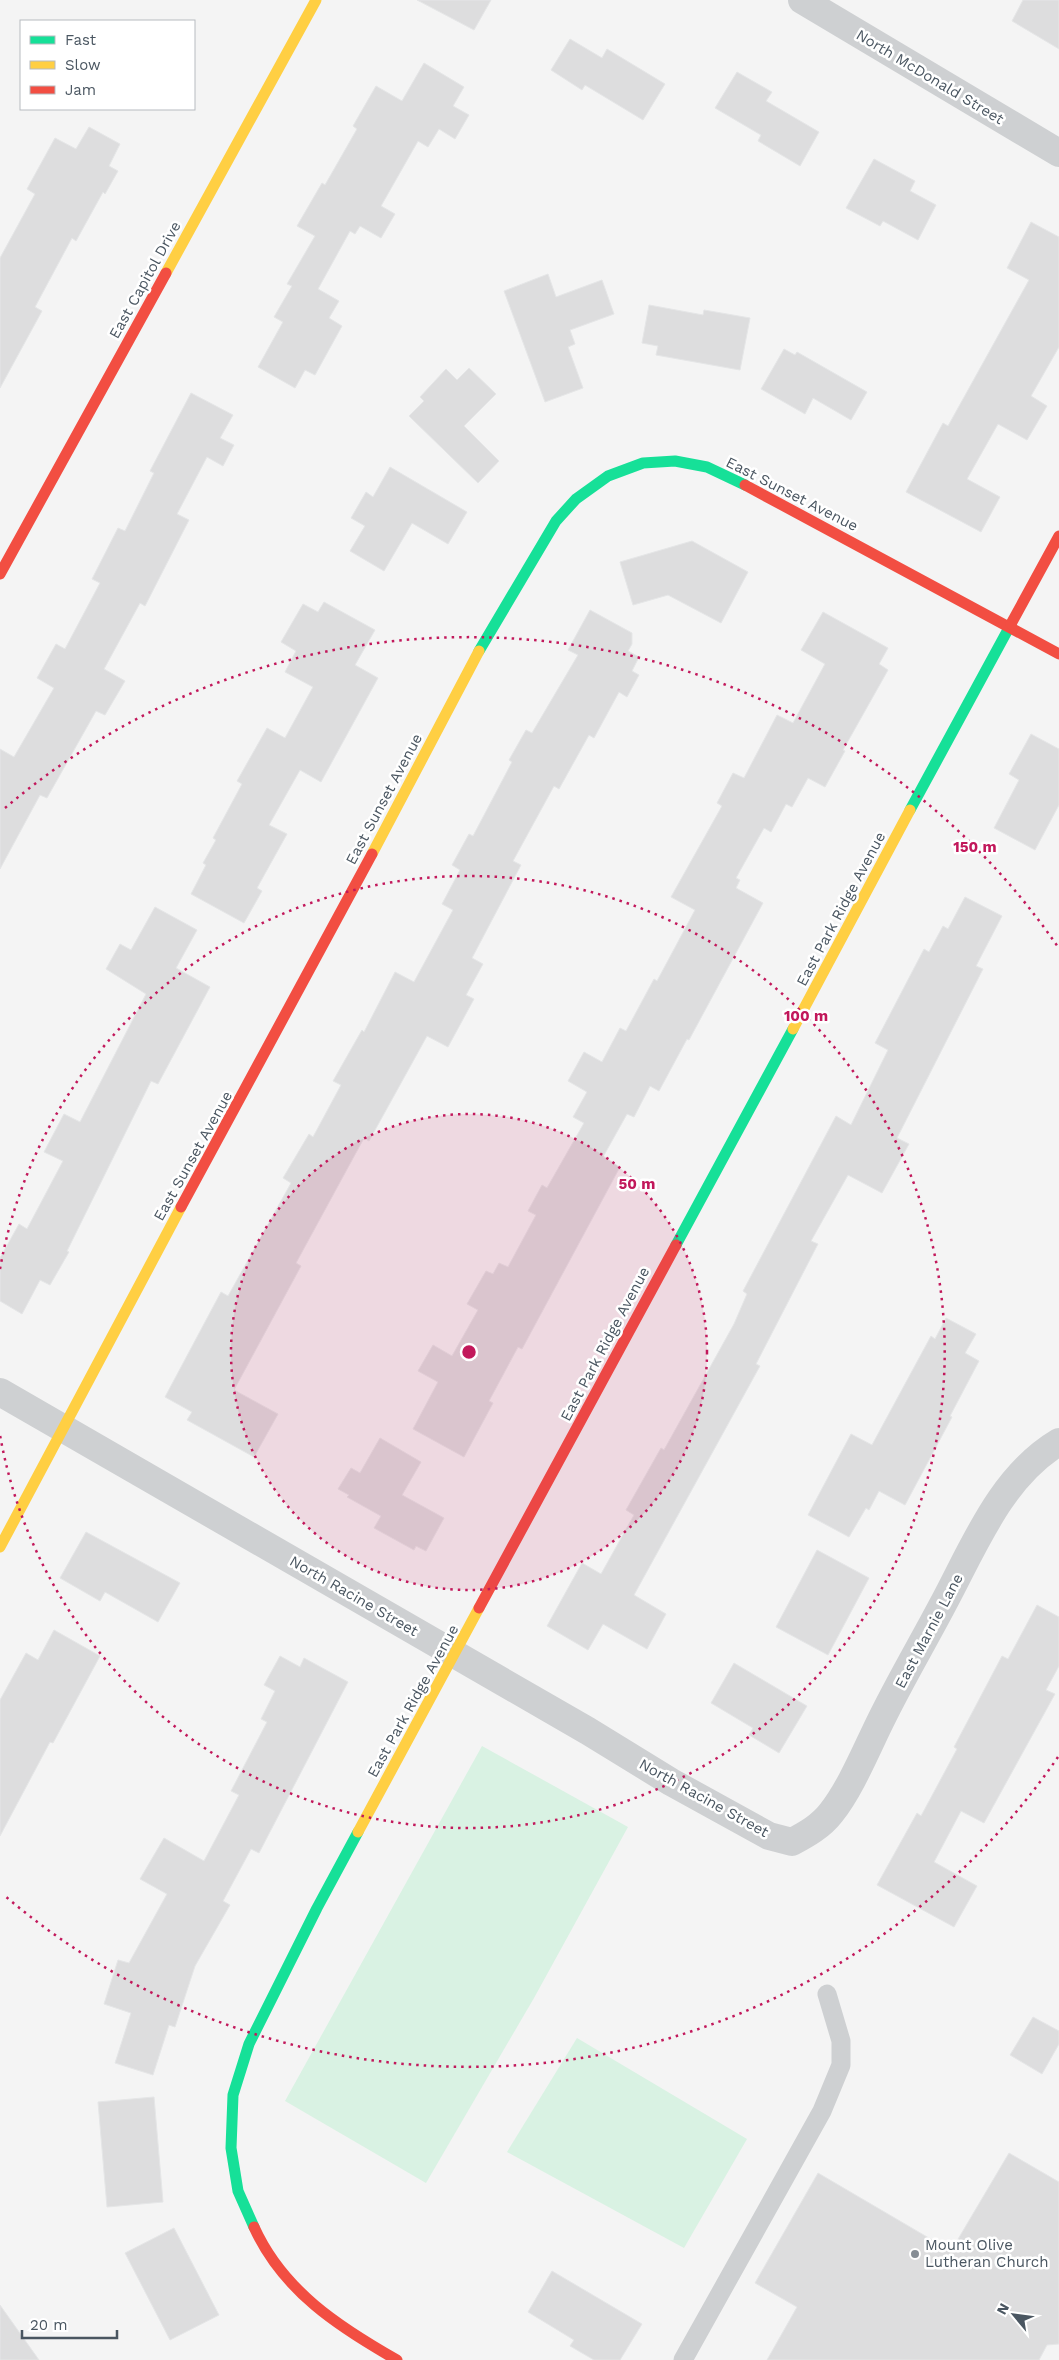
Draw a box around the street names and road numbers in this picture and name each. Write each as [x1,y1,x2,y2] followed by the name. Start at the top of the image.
[853,26,1008,129] street label: North McDonald Street
[105,218,185,342] street label: East Capitol Drive
[723,453,861,535] street label: East Sunset Avenue
[342,730,426,868] street label: East Sunset Avenue
[793,829,889,989] street label: East Park Ridge Avenue
[150,1088,236,1224] street label: East Sunset Avenue
[557,1264,653,1424] street label: East Park Ridge Avenue
[287,1552,422,1640] street label: North Racine Street
[891,1571,967,1691] street label: East Marnie Lane
[363,1621,463,1781] street label: East Park Ridge Avenue
[636,1755,773,1841] street label: North Racine Street

